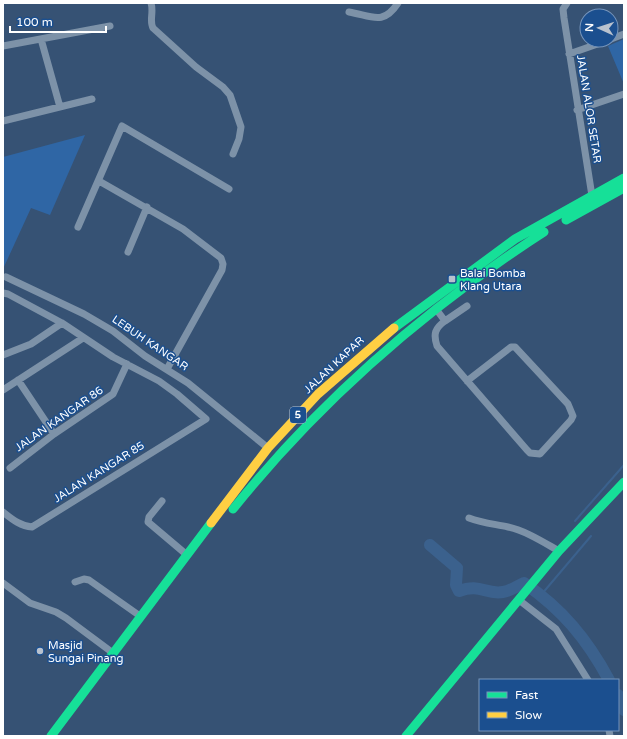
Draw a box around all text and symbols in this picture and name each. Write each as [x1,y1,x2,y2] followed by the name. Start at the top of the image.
[10,8,106,34] scale bar
[579,8,619,48] north arrow
[16,15,53,29] text: 100 m
[583,23,596,32] text: N
[574,54,604,164] street label: JALAN ALOR SETAR
[460,267,526,293] place label: Balai Bomba Klang Utara
[447,274,457,284] marker: Balai Bomba Klang Utara
[109,313,191,373] street label: LEBUH KANGAR
[301,334,367,396] street label: JALAN KAPAR
[12,384,106,454] street label: JALAN KANGAR 86
[290,407,306,423] road number: 5
[51,439,147,505] street label: JALAN KANGAR 85
[48,639,123,665] place label: Masjid Sungai Pinang
[35,646,45,656] marker: Masjid Sungai Pinang
[479,679,619,731] legend
[515,688,539,702] text: Fast
[515,708,542,722] text: Slow

